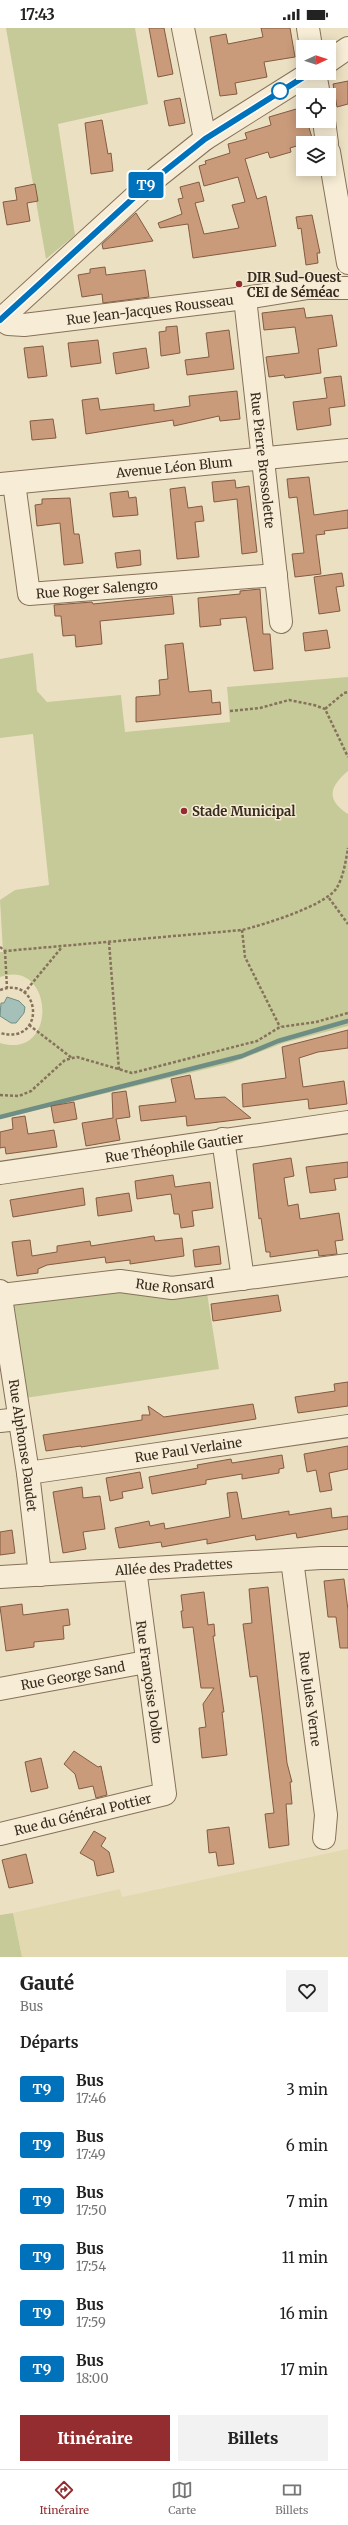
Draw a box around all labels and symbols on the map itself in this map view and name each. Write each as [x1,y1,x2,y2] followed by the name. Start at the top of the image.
[296,40,336,80] north arrow
[271,82,289,100] unlabelled marker
[128,172,164,198] line badge: T9
[247,269,342,301] place label: DIR Sud-Ouest CEI de Séméac
[234,279,244,289] marker: DIR Sud-Ouest CEI de Séméac
[65,291,235,328] street label: Rue Jean-Jacques Rousseau
[247,391,279,529] street label: Rue Pierre Brossolette
[114,453,233,481] street label: Avenue Léon Blum
[35,576,159,602] street label: Rue Roger Salengro
[192,803,296,820] place label: Stade Municipal
[179,806,189,816] marker: Stade Municipal
[104,1129,245,1166] street label: Rue Théophile Gautier
[134,1274,215,1297] street label: Rue Ronsard
[5,1378,41,1512] street label: Rue Alphonse Daudet
[134,1433,243,1466] street label: Rue Paul Verlaine
[113,1555,233,1579] street label: Allée des Pradettes
[132,1619,166,1745] street label: Rue Françoise Dolto
[296,1650,325,1748] street label: Rue Jules Verne
[19,1658,126,1694] street label: Rue George Sand
[12,1789,153,1839] street label: Rue du Général Pottier

